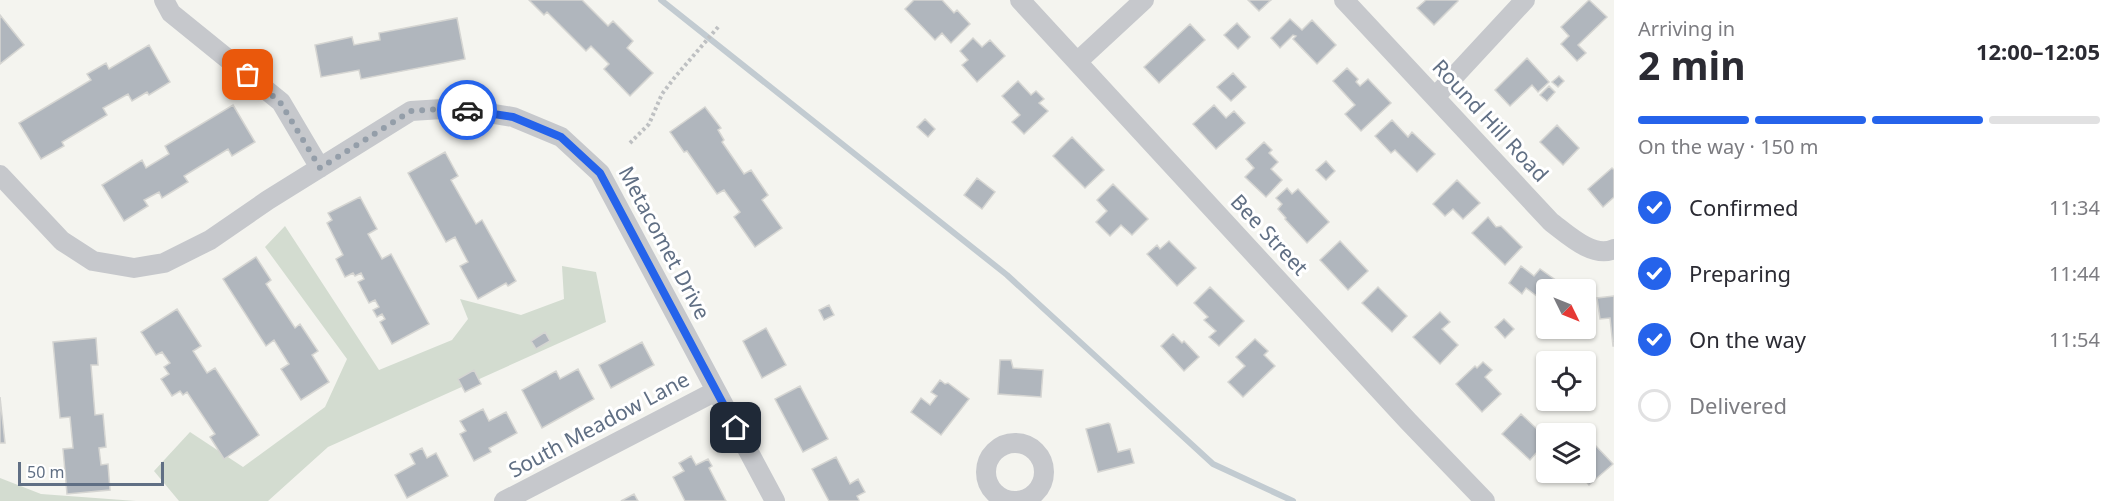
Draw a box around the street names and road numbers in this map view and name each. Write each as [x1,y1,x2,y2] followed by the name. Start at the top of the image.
[1427,53,1555,188] street label: Round Hill Road
[613,161,717,324] street label: Metacomet Drive
[1225,188,1315,281] street label: Bee Street
[503,365,694,484] street label: South Meadow Lane

